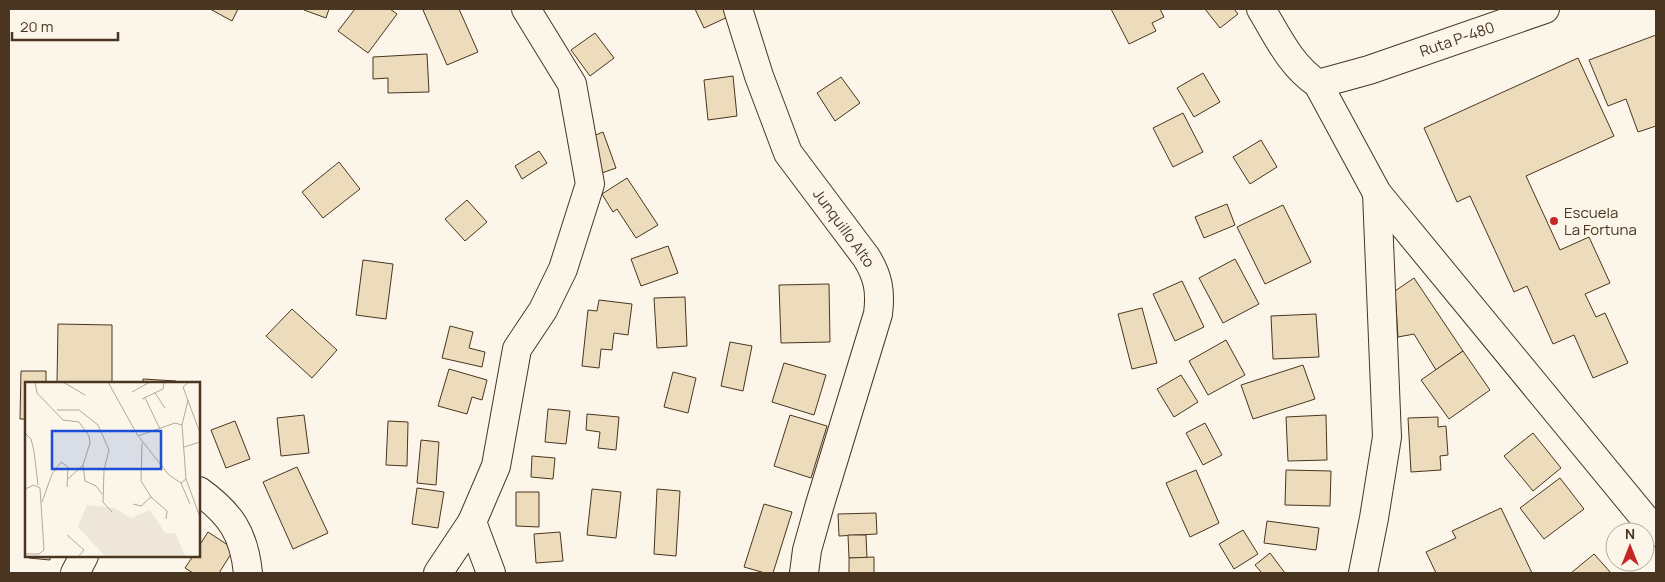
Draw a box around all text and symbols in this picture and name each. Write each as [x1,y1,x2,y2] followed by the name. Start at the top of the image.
[12,10,119,42] scale bar
[20,16,53,37] text: 20 m
[1417,16,1497,62] street label: Ruta P-480
[808,184,880,272] street label: Junquillo Alto
[1564,202,1637,240] place label: Escuela La Fortuna
[1548,215,1560,227] marker: Escuela La Fortuna
[25,382,200,557] inset map
[1605,522,1655,572] north arrow
[1625,524,1635,543] text: N

